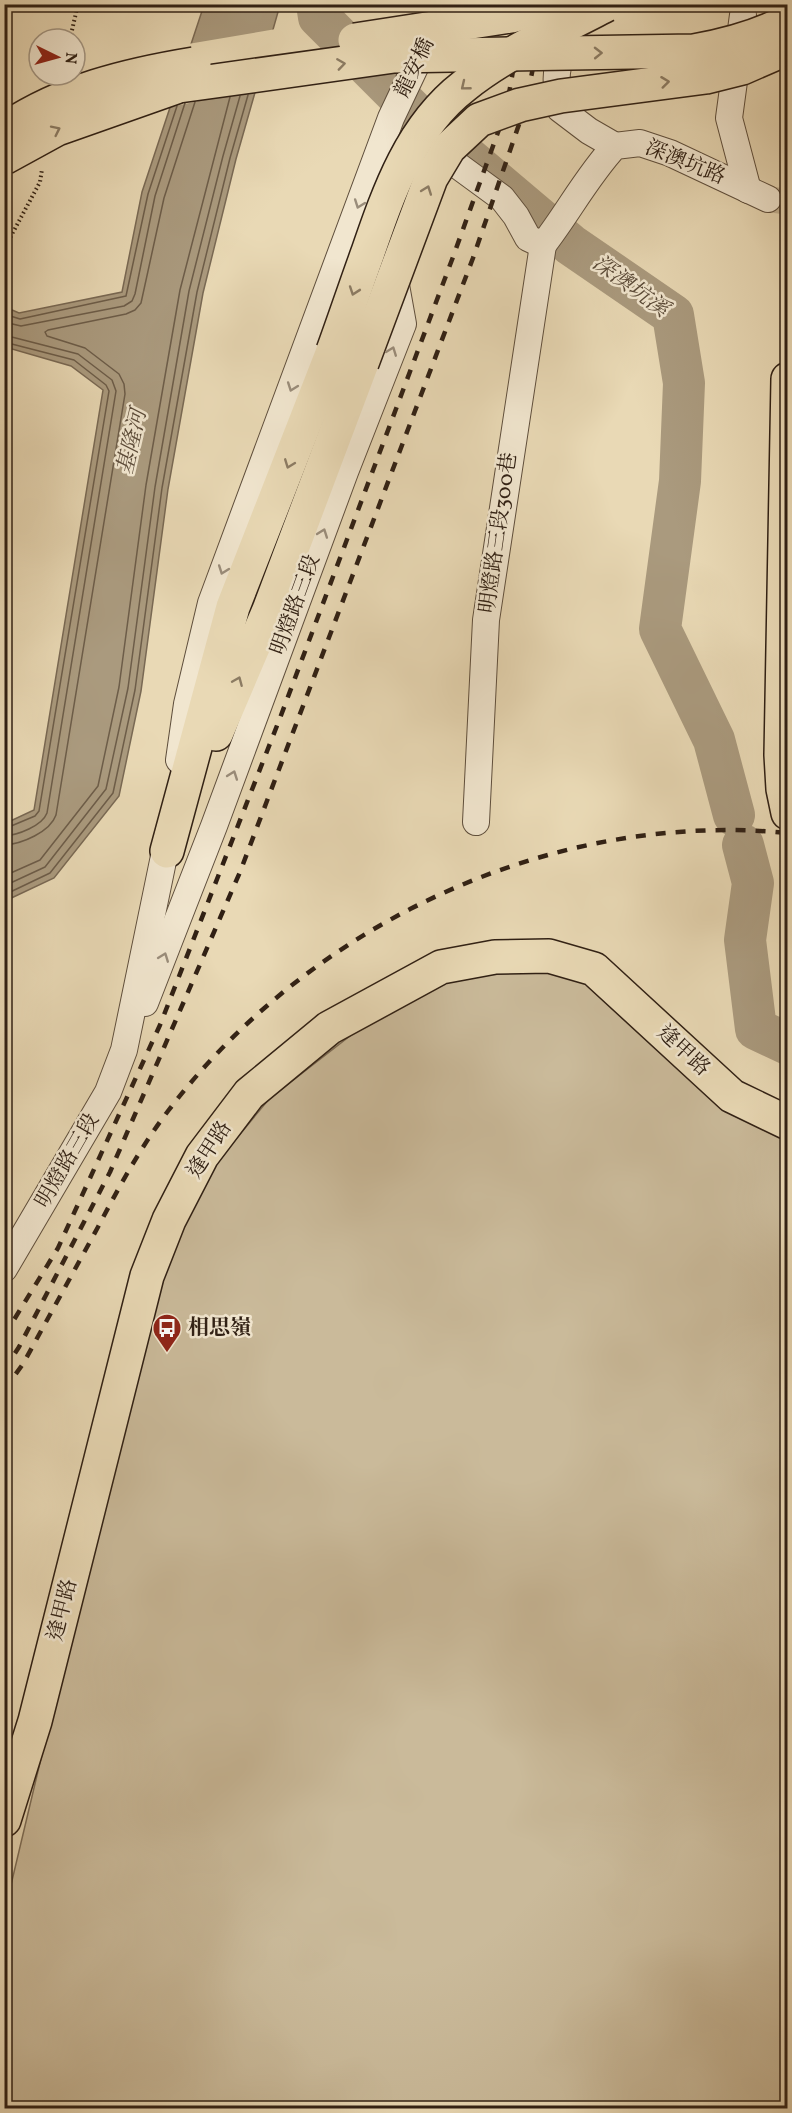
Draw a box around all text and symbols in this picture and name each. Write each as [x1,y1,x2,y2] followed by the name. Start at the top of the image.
[27,27,87,87] north arrow
[388,33,442,103] street label: 龍安橋
[594,47,603,59] one-way arrow
[58,51,81,65] text: N
[336,58,345,70] one-way arrow
[661,76,670,89] one-way arrow
[460,79,471,90] one-way arrow
[50,126,61,138] one-way arrow
[641,134,729,192] street label: 深澳坑路
[420,185,432,196] one-way arrow
[353,198,366,209] one-way arrow
[585,249,676,327] water label: 深澳坑溪
[349,285,362,296] one-way arrow
[385,346,398,357] one-way arrow
[287,381,300,392] one-way arrow
[110,402,156,478] water label: 基隆河
[473,451,525,615] street label: 明燈路三段300巷
[284,458,296,469] one-way arrow
[316,528,328,539] one-way arrow
[264,551,328,659] street label: 明燈路三段
[218,564,231,574] one-way arrow
[231,677,243,688] one-way arrow
[226,770,239,781] one-way arrow
[157,953,170,963] one-way arrow
[650,1019,716,1083] street label: 逢甲路
[29,1108,107,1214] street label: 明燈路三段
[181,1116,239,1184] street label: 逢甲路
[151,1312,183,1354] bus stop icon: 相思嶺
[188,1314,251,1343] place label: 相思嶺
[41,1576,85,1644] street label: 逢甲路

